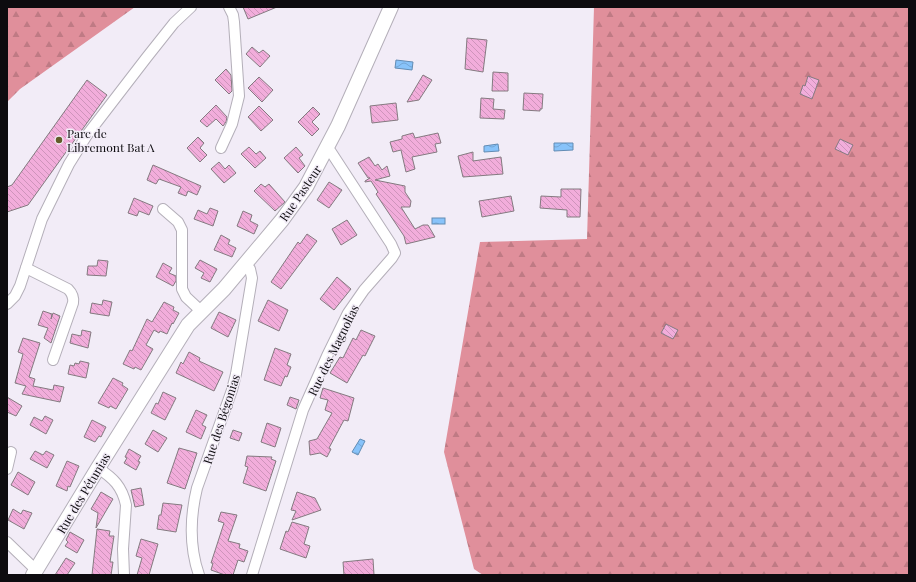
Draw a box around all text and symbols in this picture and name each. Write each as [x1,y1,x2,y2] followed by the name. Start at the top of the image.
[67,125,155,155] place label: Parc de Libremont Bat A
[54,135,64,145] marker: Parc de Libremont Bat A
[275,161,325,224] street label: Rue Pasteur
[304,302,362,398] street label: Rue des Magnolias
[199,372,243,466] street label: Rue des Bégonias
[53,450,113,536] street label: Rue des Pétunias

